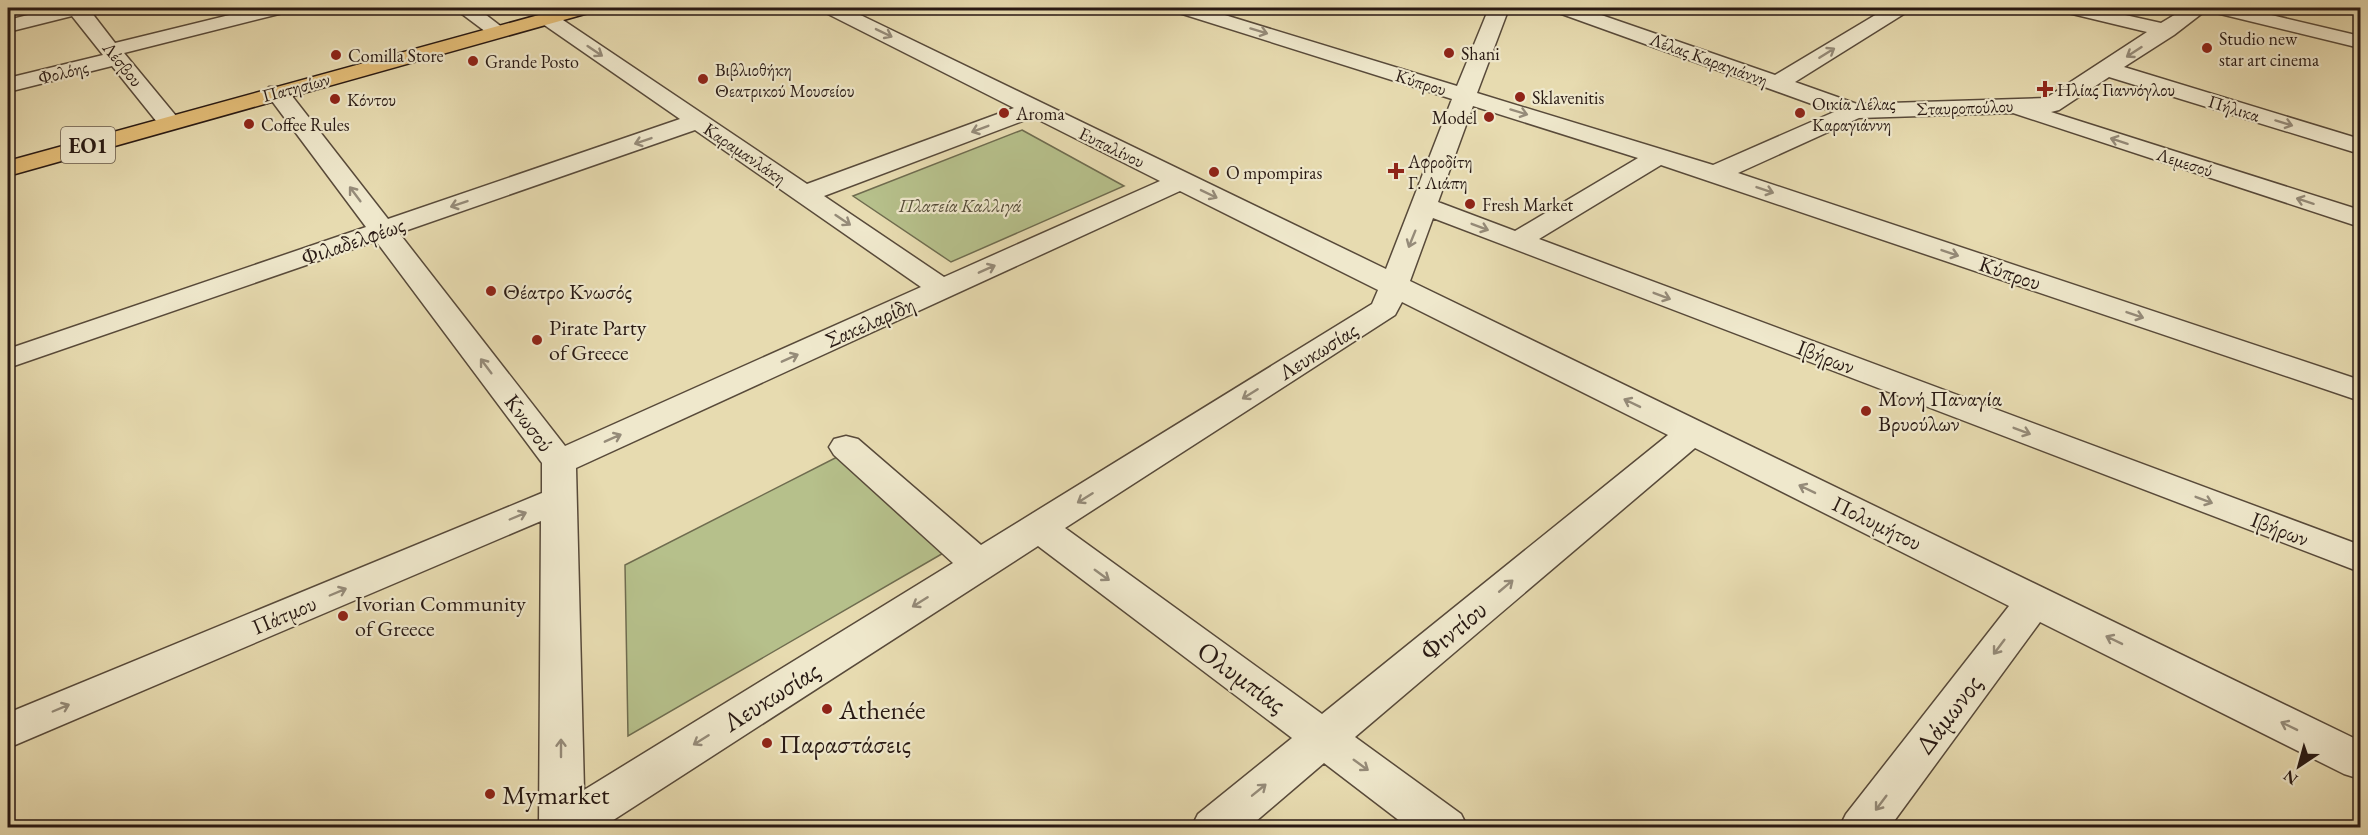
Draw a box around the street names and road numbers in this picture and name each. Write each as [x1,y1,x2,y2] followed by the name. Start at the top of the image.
[1646,27,1771,91] street label: Λέλας Καραγιάννη
[97,36,148,91] street label: Λέσβου
[36,55,90,89] street label: Φολόης
[1393,63,1449,101] street label: Κύπρου
[260,67,332,107] street label: Πατησίων
[2206,89,2263,127] street label: Πήλικα
[1916,94,2014,120] street label: Σταυροπούλου
[699,117,791,189] street label: Καραμανλάκη
[1075,121,1149,173] street label: Ευπαλίνου
[61,127,115,163] road number: ΕΟ1
[2153,142,2216,182] street label: Λεμεσού
[297,210,409,272] street label: Φιλαδελφέως
[1975,249,2045,297] street label: Κύπρου
[821,289,919,355] street label: Σακελαρίδη
[1272,315,1363,387] street label: Λευκωσίας
[1793,333,1859,381] street label: Ιβήρων
[498,388,560,458] street label: Κνωσού
[1827,489,1927,557] street label: Πολυμήτου
[2247,505,2313,553] street label: Ιβήρων
[247,588,321,642] street label: Πάτμου
[1412,592,1494,668] street label: Φιντίου
[1191,633,1293,721] street label: Ολυμπίας
[715,653,826,740] street label: Λευκωσίας
[1907,667,1989,761] street label: Δάμωνος

